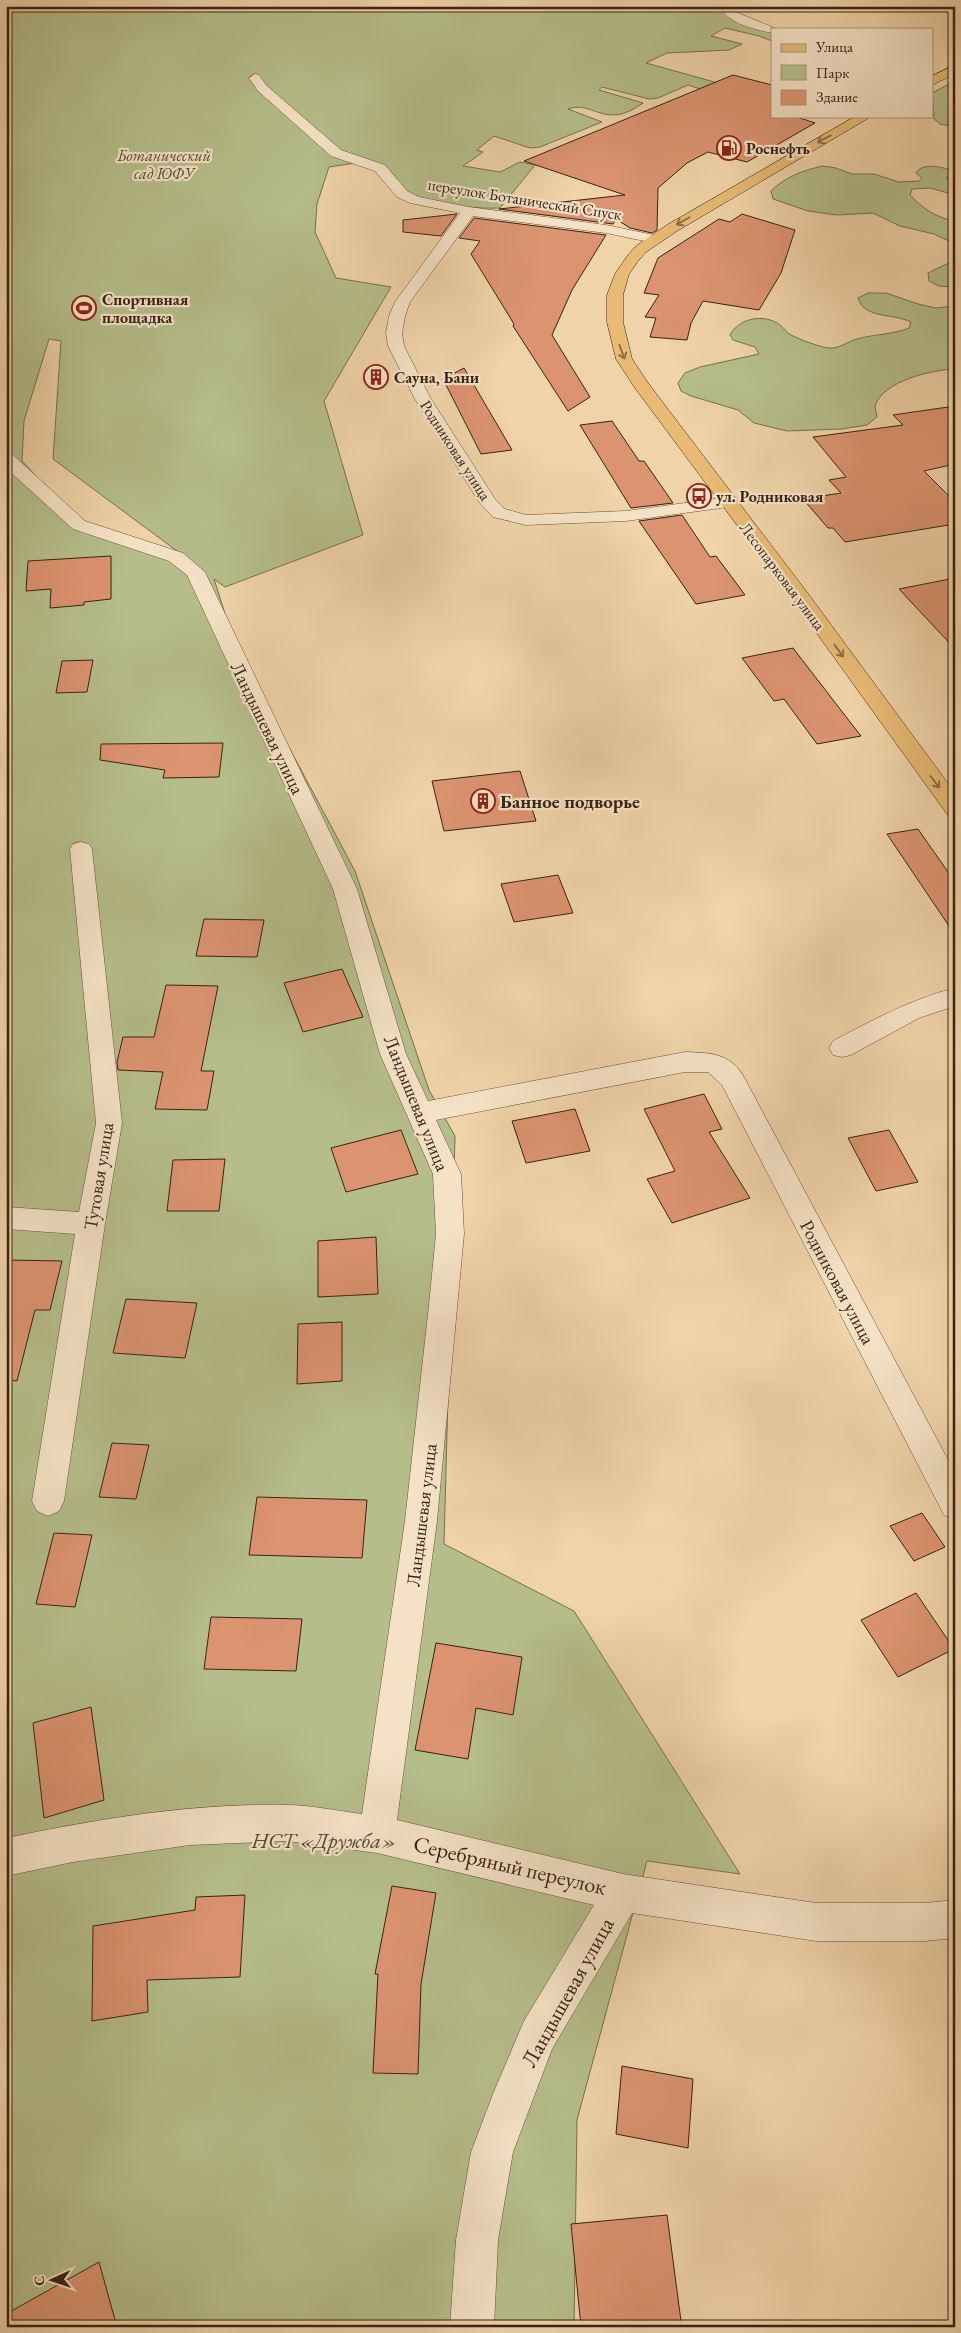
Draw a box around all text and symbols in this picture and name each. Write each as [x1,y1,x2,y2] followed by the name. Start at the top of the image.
[771,28,934,118] legend
[815,37,853,56] text: Улица
[816,63,849,82] text: Парк
[816,87,858,106] text: Здание
[716,135,742,161] fuel station icon: Роснефть
[817,135,831,145] one-way arrow
[746,138,811,159] place label: Роснефть
[116,145,211,184] park label: Ботанический сад ЮФУ
[426,174,624,225] street label: переулок Ботанический Спуск
[677,217,691,227] one-way arrow
[102,289,189,328] place label: Спортивная площадка
[71,295,97,321] sports icon: Спортивная площадка
[618,344,627,360] one-way arrow
[363,364,389,390] building icon: Сауна, Бани
[394,367,480,388] place label: Сауна, Бани
[415,396,496,505] street label: Родниковая улица
[686,483,712,509] bus stop icon: ул. Родниковая
[716,486,824,507] place label: ул. Родниковая
[735,518,831,635] street label: Лесопарковая улица
[834,644,844,658] one-way arrow
[225,658,311,799] street label: Ландышевая улица
[930,775,940,789] one-way arrow
[470,788,496,814] building icon: Банное подворье
[500,789,640,814] place label: Банное подворье
[378,1032,455,1175] street label: Ландышевая улица
[78,1120,119,1232] street label: Тутовая улица
[794,1216,881,1349] street label: Родниковая улица
[400,1442,443,1588] street label: Ландышевая улица
[250,1826,397,1855] park label: НСТ «Дружба»
[411,1829,610,1902] street label: Серебряный переулок
[514,1912,621,2072] street label: Ландышевая улица
[28,2256,78,2306] north arrow
[30,2275,48,2286] text: С

